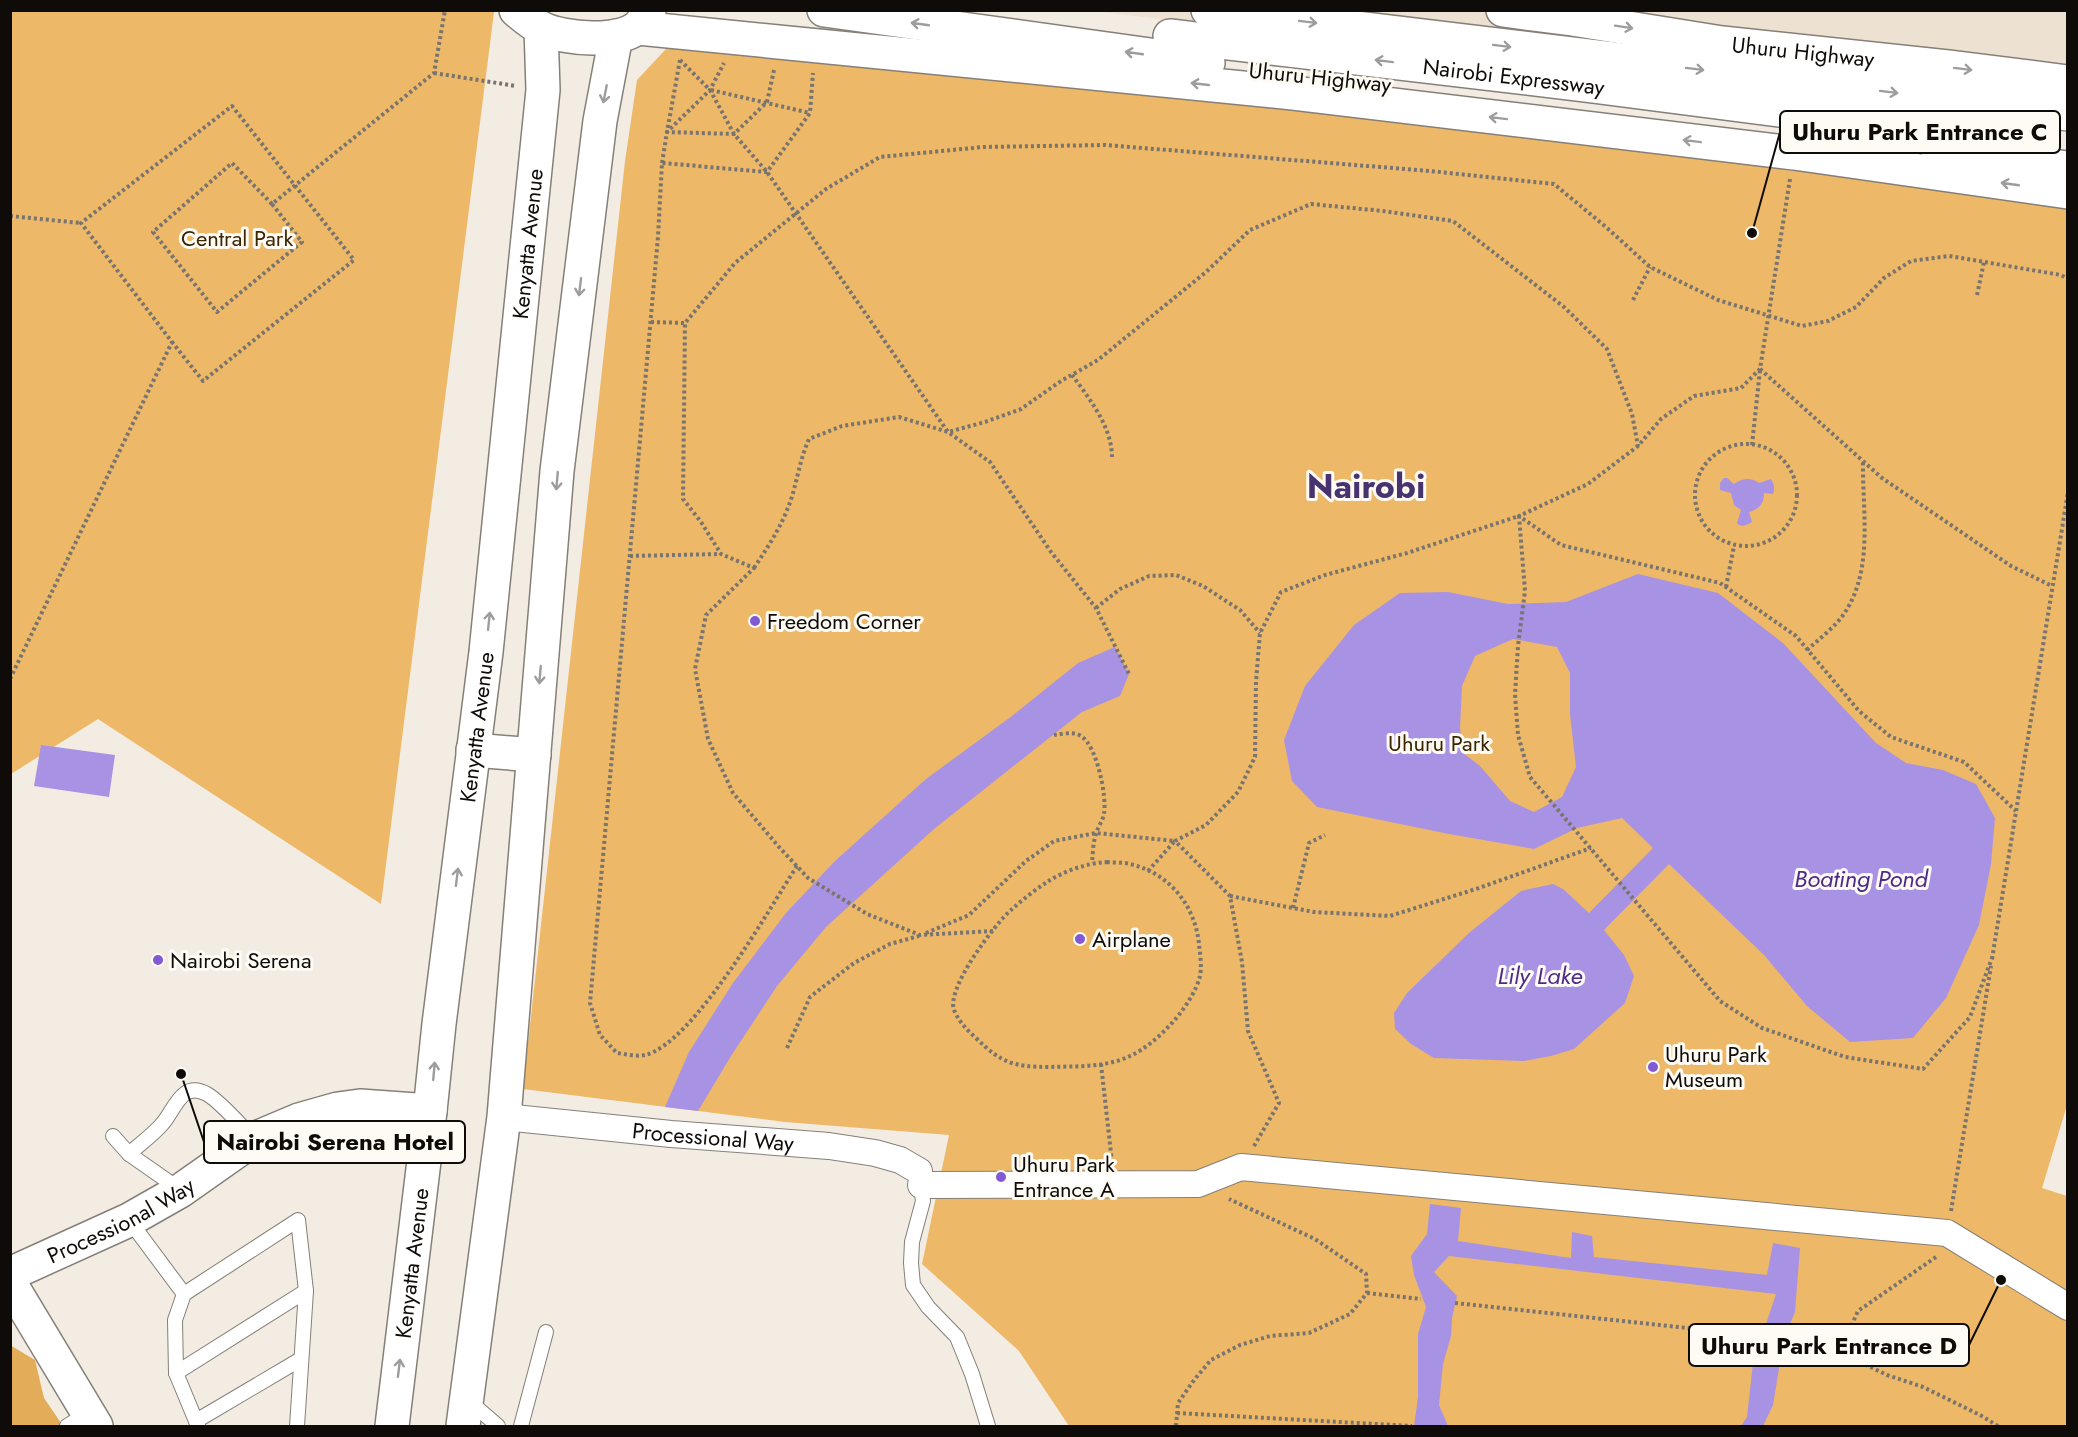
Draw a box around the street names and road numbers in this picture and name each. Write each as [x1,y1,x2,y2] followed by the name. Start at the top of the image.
[1730,28,1876,75] street label: Uhuru Highway
[1421,50,1607,103] street label: Nairobi Expressway
[1247,54,1393,100] street label: Uhuru Highway
[504,167,551,321] street label: Kenyatta Avenue
[451,650,502,804] street label: Kenyatta Avenue
[631,1114,795,1159] street label: Processional Way
[42,1169,201,1271] street label: Processional Way
[387,1186,437,1340] street label: Kenyatta Avenue

